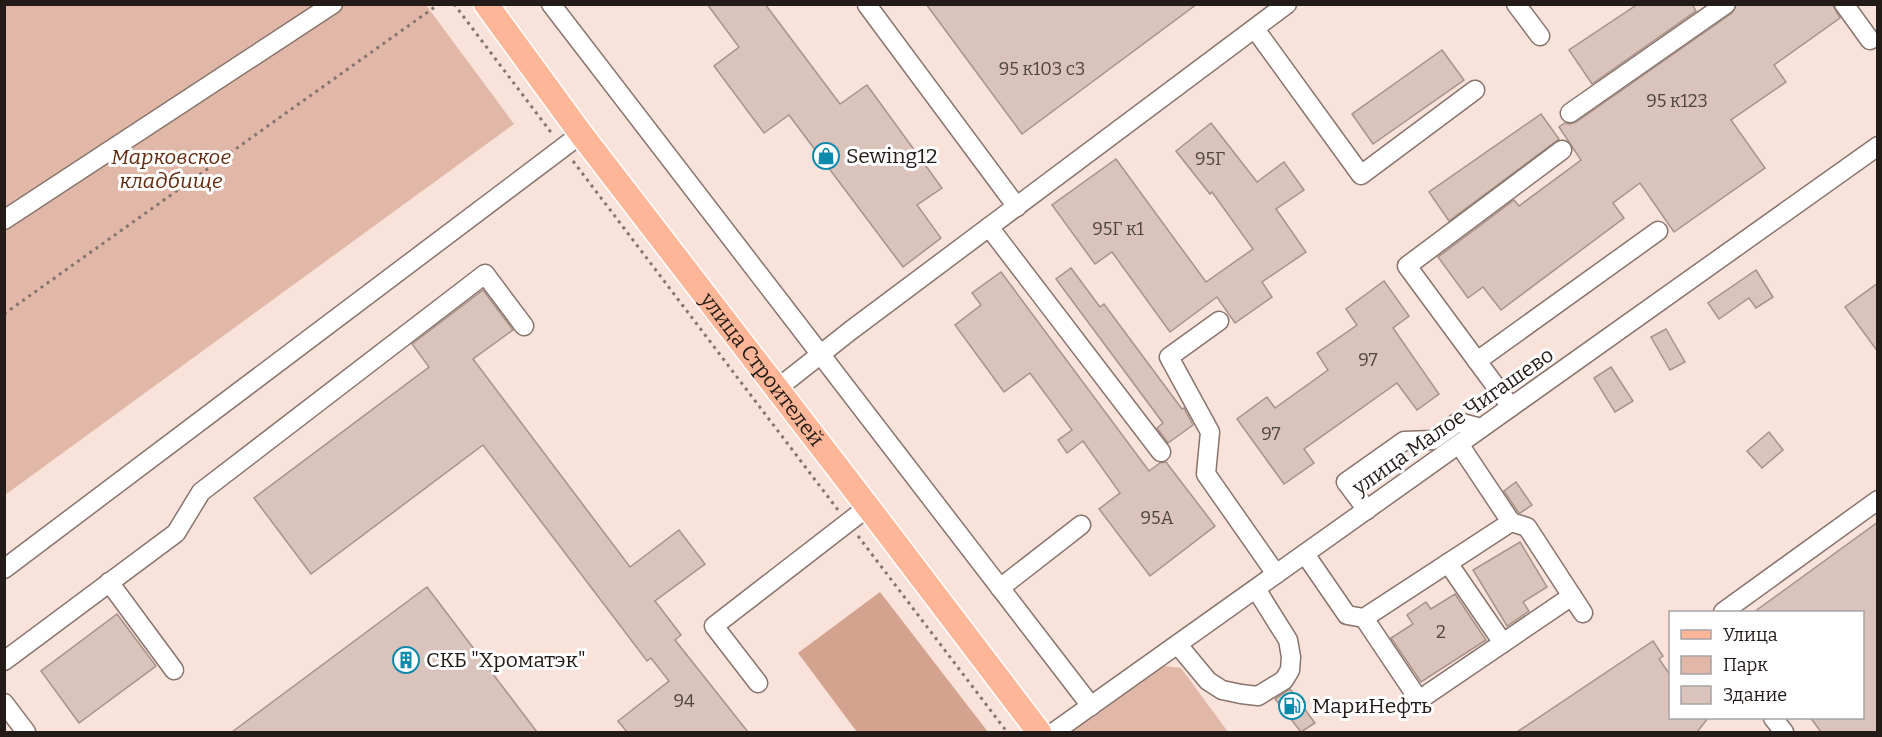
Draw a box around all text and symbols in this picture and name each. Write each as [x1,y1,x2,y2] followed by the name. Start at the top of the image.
[999,58,1085,80] house number: 95 к103 с3
[1646,90,1708,112] house number: 95 к123
[811,141,841,171] shop icon: Sewing12
[846,143,937,169] place label: Sewing12
[111,144,232,194] park label: Марковское кладбище
[1195,148,1225,170] house number: 95Г
[1092,218,1145,240] house number: 95Г к1
[694,286,830,452] street label: улица Строителей
[1346,342,1559,501] street label: улица Малое Чигашево
[1358,349,1378,371] house number: 97
[1261,423,1281,445] house number: 97
[1141,507,1174,529] house number: 95А
[1669,611,1864,719] legend
[1436,621,1446,643] house number: 2
[1723,624,1778,646] text: Улица
[391,645,421,675] building icon: СКБ "Хроматэк"
[426,647,586,673] place label: СКБ "Хроматэк"
[1723,654,1768,676] text: Парк
[1723,684,1787,706] text: Здание
[673,690,695,712] house number: 94
[1277,691,1307,721] fuel station icon: МариНефть
[1312,693,1432,719] place label: МариНефть

